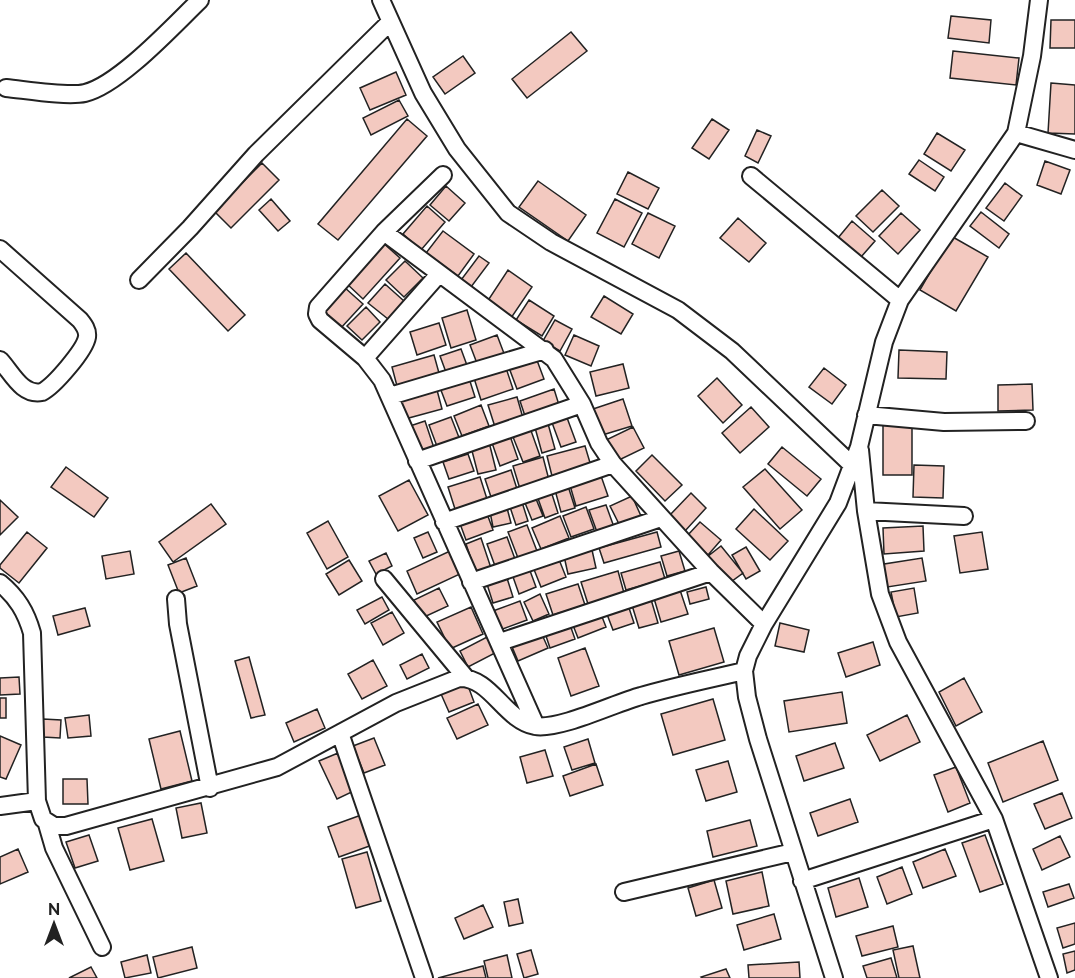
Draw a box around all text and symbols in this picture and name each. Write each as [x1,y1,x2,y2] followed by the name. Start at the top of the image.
[24,894,84,954] north arrow
[48,900,60,919] text: N

